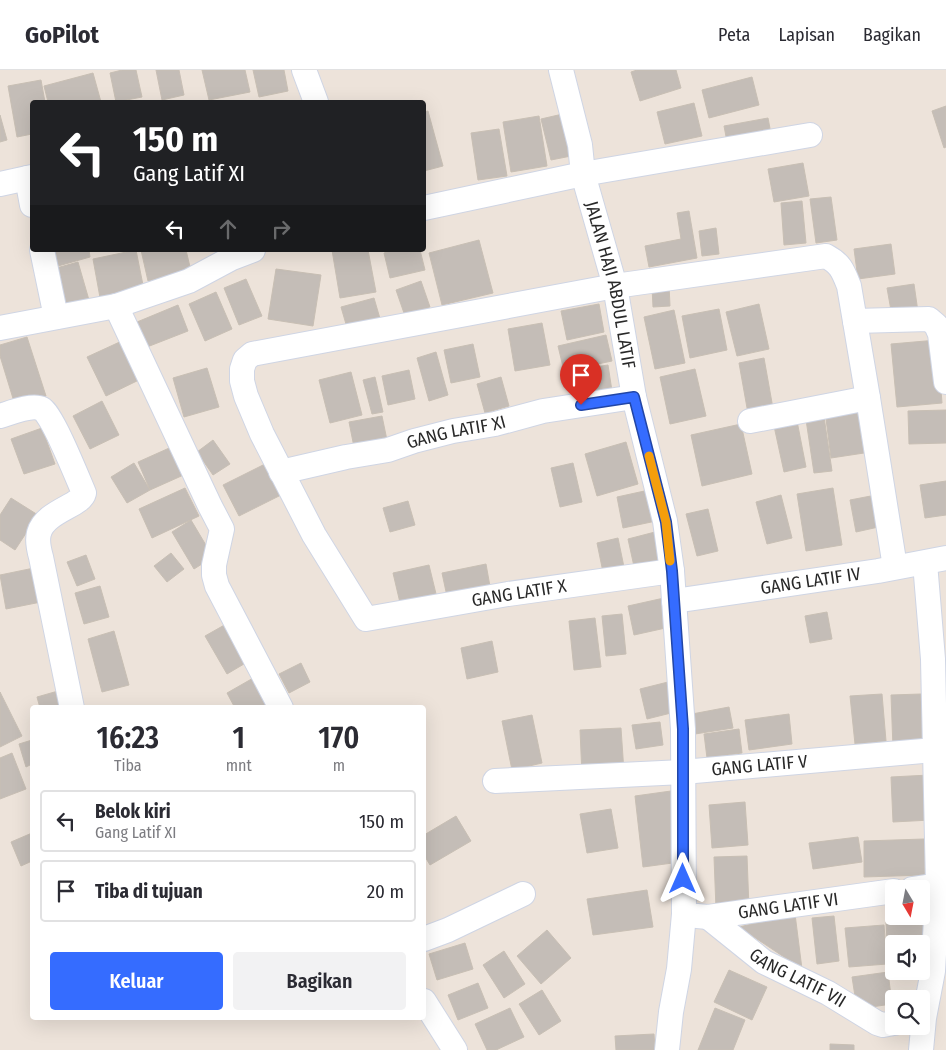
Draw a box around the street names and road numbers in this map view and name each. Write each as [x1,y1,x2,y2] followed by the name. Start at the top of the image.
[580,199,640,370] street label: JALAN HAJI ABDUL LATIF
[404,411,508,454] street label: GANG LATIF XI
[759,563,863,599] street label: GANG LATIF IV
[470,575,568,611] street label: GANG LATIF X
[711,750,809,780] street label: GANG LATIF V
[737,888,840,924] street label: GANG LATIF VI
[745,944,850,1012] street label: GANG LATIF VII

